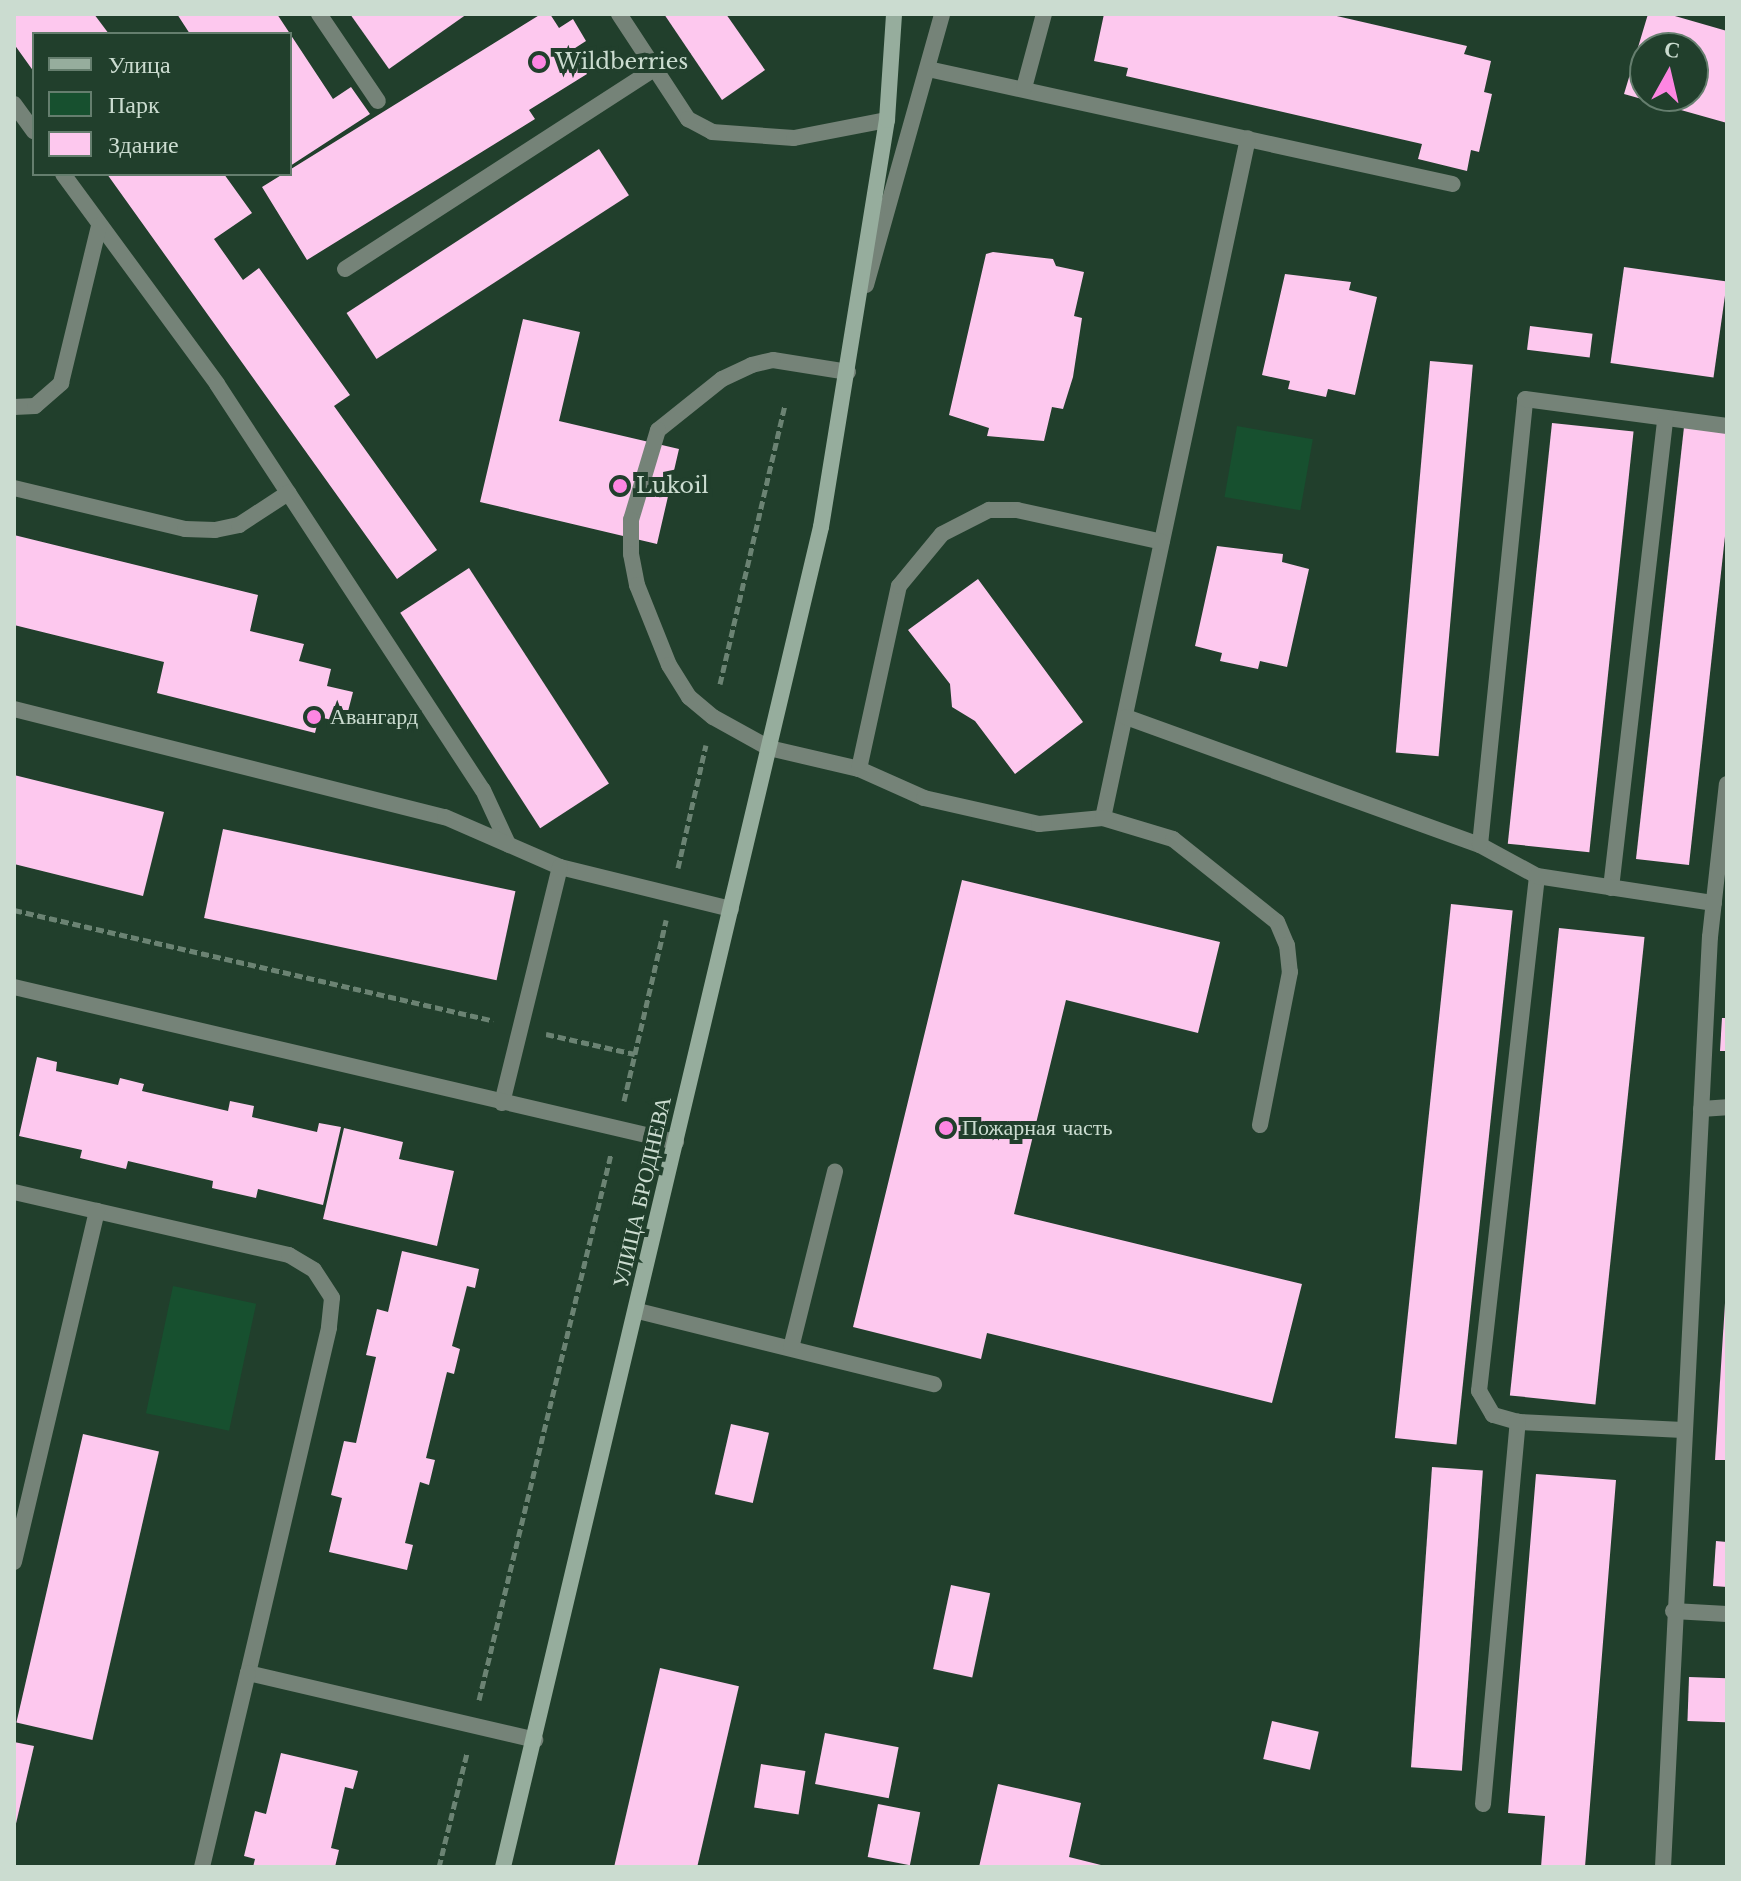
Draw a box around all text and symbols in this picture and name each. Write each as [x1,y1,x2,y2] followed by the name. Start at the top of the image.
[32,32,292,176] legend
[1629,32,1709,112] north arrow
[1662,35,1682,64] text: С
[555,49,688,75] place label: Wildberries
[108,50,171,79] text: Улица
[530,53,548,71] marker: Wildberries
[108,90,160,119] text: Парк
[108,130,179,159] text: Здание
[636,473,709,499] place label: Lukoil
[611,477,629,495] marker: Lukoil
[330,704,418,730] place label: Авангард
[305,708,323,726] marker: Авангард
[607,1094,677,1290] street label: УЛИЦА БРОДНЕВА
[962,1115,1113,1141] place label: Пожарная часть
[937,1119,955,1137] marker: Пожарная часть

